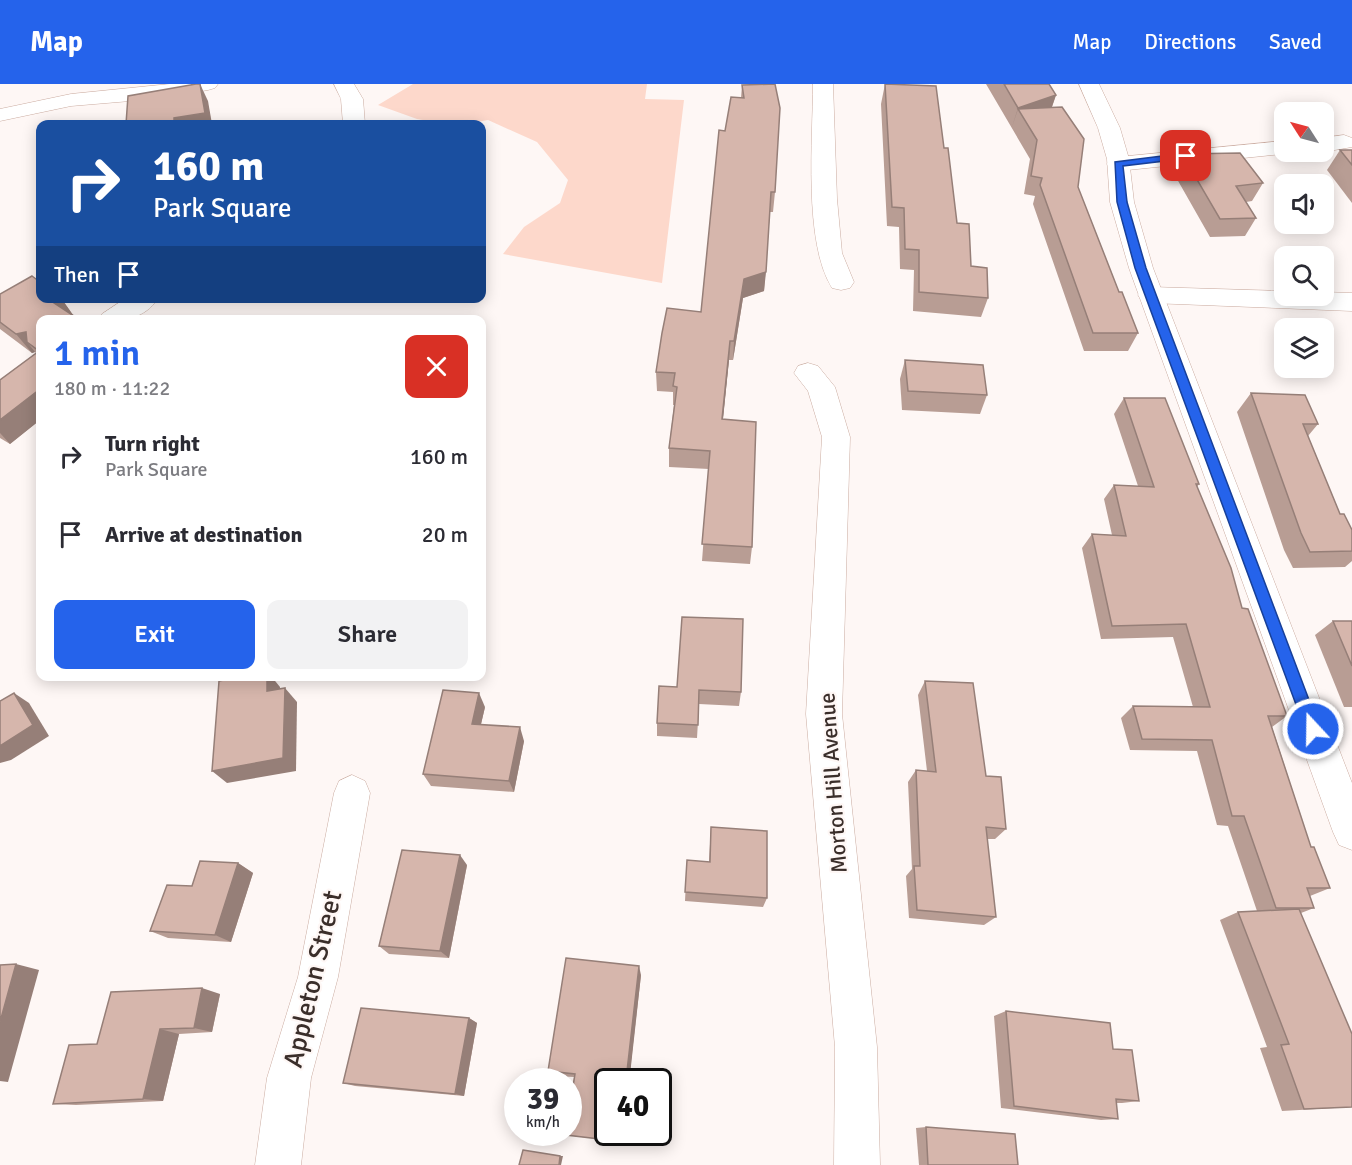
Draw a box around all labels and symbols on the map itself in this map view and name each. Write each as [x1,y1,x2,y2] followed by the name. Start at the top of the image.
[1274,102,1334,162] north arrow
[1160,130,1211,181] pin
[813,692,853,874] street label: Morton Hill Avenue
[1281,697,1345,761] position arrow
[277,887,349,1071] street label: Appleton Street
[594,1068,672,1146] speed limit sign: 40

